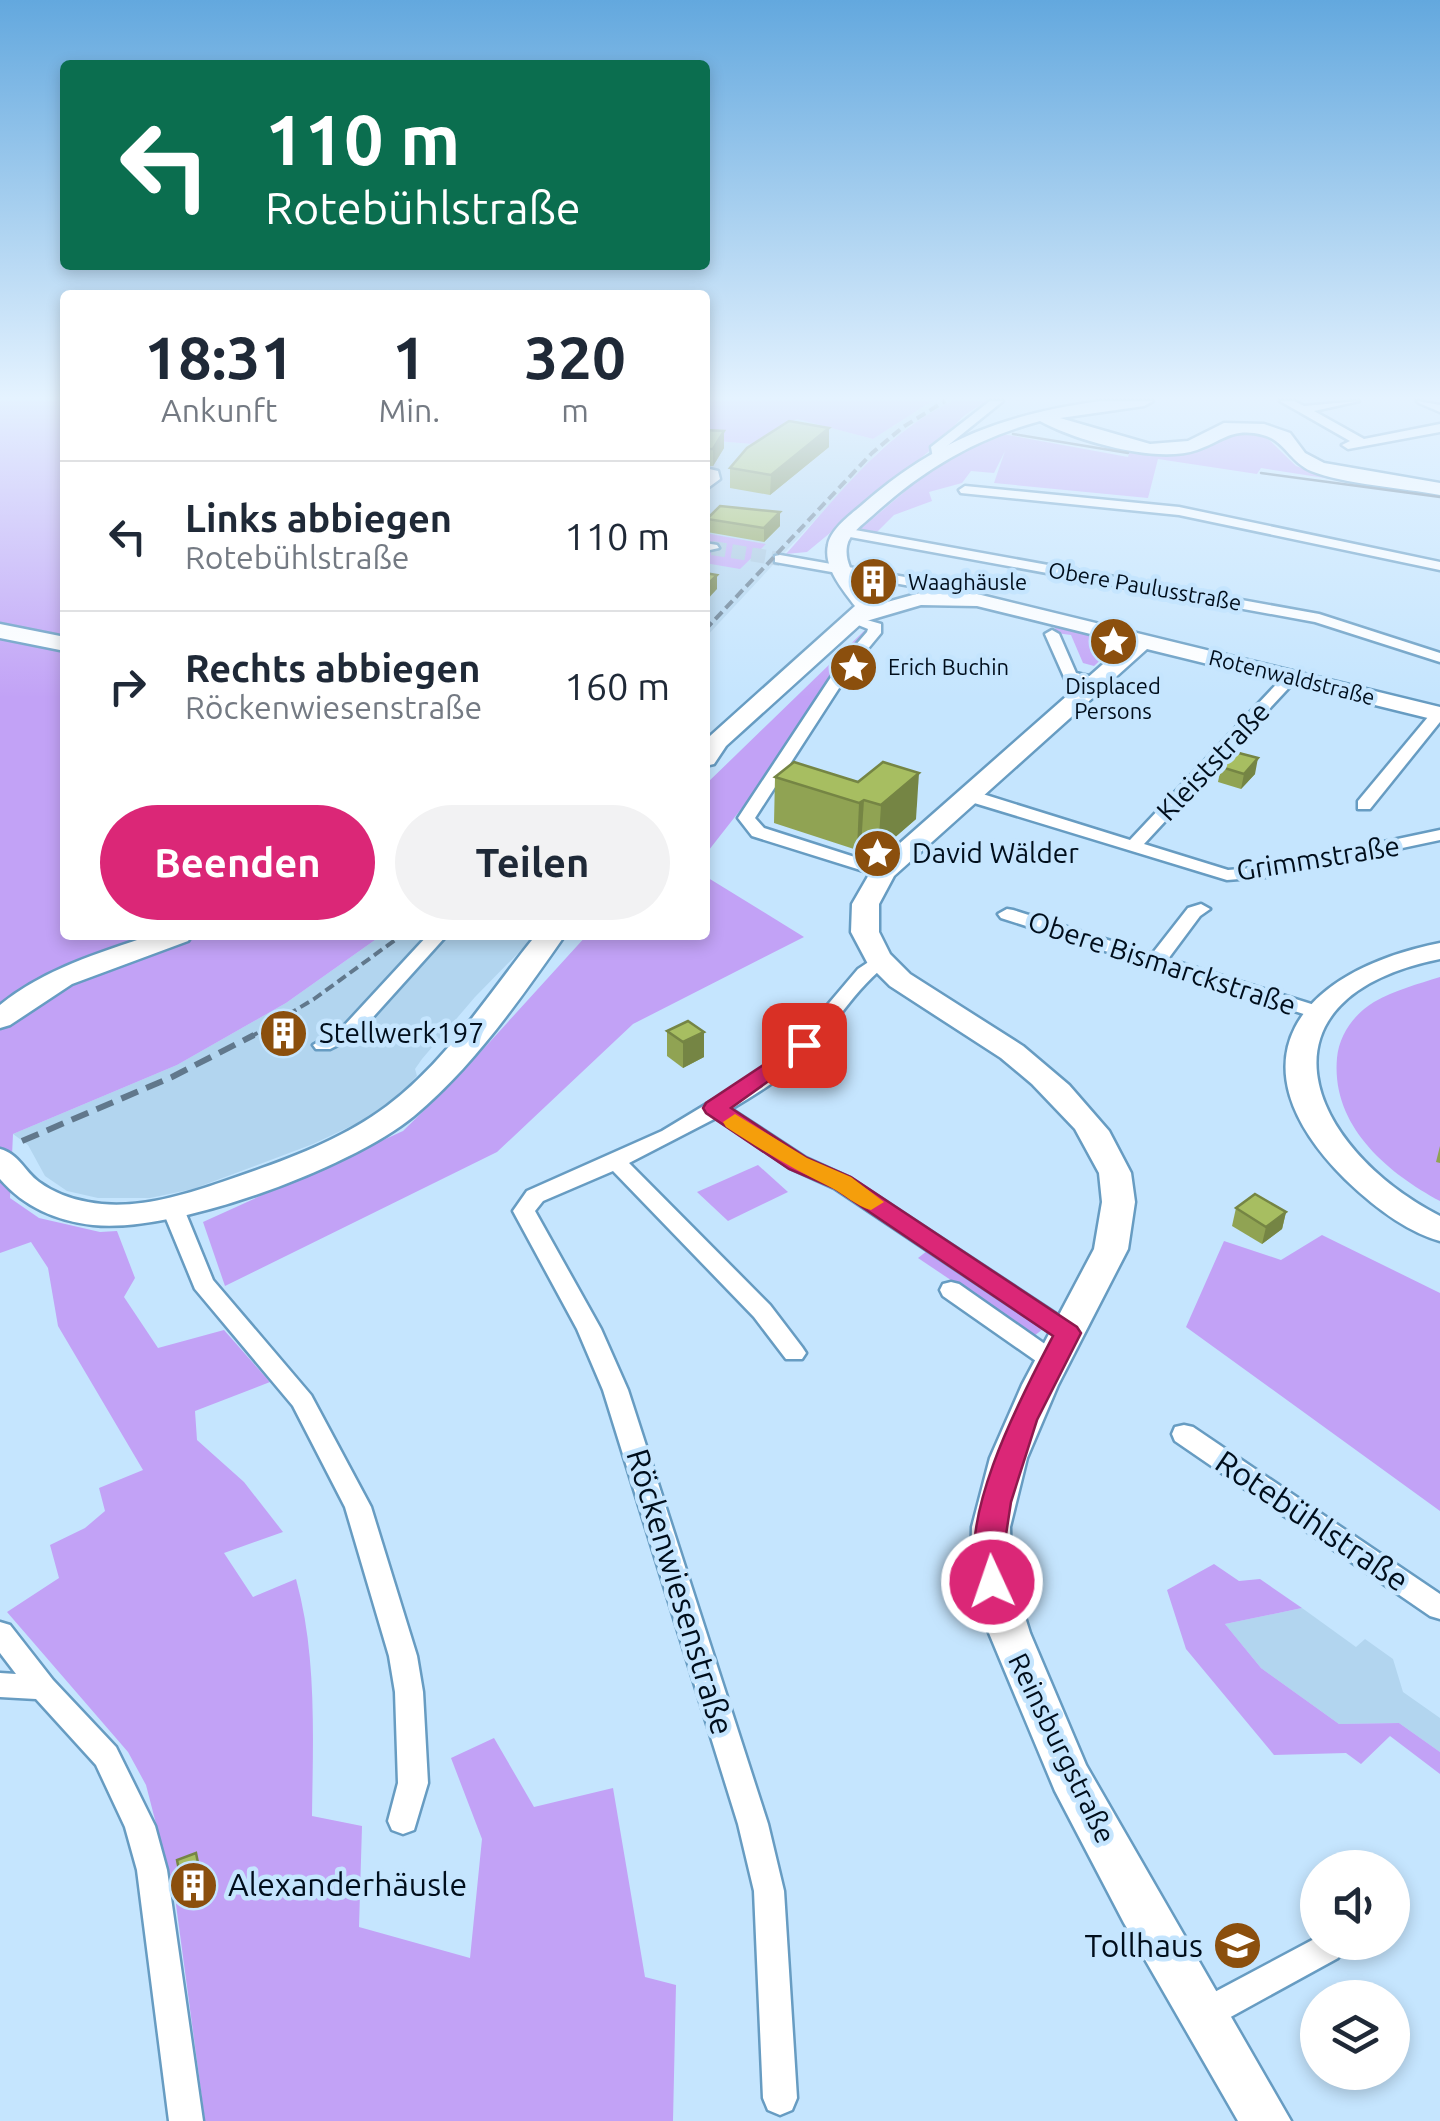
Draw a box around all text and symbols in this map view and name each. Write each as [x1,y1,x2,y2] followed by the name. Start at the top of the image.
[100,100,230,230] icon: left
[265,100,460,178] text: 110 m
[265,182,581,233] text: Rotebühlstraße
[144,323,294,390] text: 18:31
[392,323,426,390] text: 1
[524,323,626,390] text: 320
[161,392,277,428] text: Ankunft
[378,392,440,428] text: Min.
[561,392,589,428] text: m
[185,497,452,539] text: Links abbiegen
[100,509,155,564] icon: left
[564,515,670,557] text: 110 m
[185,539,409,575] text: Rotebühlstraße
[847,556,899,608] building icon: Waaghäusle
[1047,556,1244,615] street label: Obere Paulusstraße
[908,569,1027,594] place label: Waaghäusle
[1087,616,1139,668] place icon: Displaced Persons
[827,641,879,693] place icon: Erich Buchin
[1207,644,1378,709] street label: Rotenwaldstraße
[185,647,480,689] text: Rechts abbiegen
[888,654,1009,679] place label: Erich Buchin
[100,659,155,714] icon: right
[564,665,670,707] text: 160 m
[1065,673,1161,723] place label: Displaced Persons
[185,689,482,725] text: Röckenwiesenstraße
[1150,695,1275,826] street label: Kleiststraße
[100,805,375,920] button: Beenden
[395,805,670,920] button: Teilen
[851,827,903,879] place icon: David Wälder
[1234,829,1402,886] street label: Grimmstraße
[912,837,1079,868] place label: David Wälder
[1024,905,1300,1020] street label: Obere Bismarckstraße
[762,1003,847,1088] pin
[258,1007,310,1059] building icon: Stellwerk197
[319,1017,484,1048] place label: Stellwerk197
[777,1018,832,1073] icon: arrive
[1209,1443,1416,1598] street label: Rotebühlstraße
[620,1444,742,1739] street label: Röckenwiesenstraße
[940,1530,1044,1634] position arrow
[1003,1648,1122,1848] street label: Reinsburgstraße
[1300,1850,1410,2090] map controls
[1300,1850,1410,1960] button: sound
[167,1859,219,1911] building icon: Alexanderhäusle
[228,1866,467,1902] place label: Alexanderhäusle
[1212,1920,1264,1972] school or university icon: Tollhaus
[1084,1927,1203,1963] place label: Tollhaus
[1300,1980,1410,2090] button: layers

